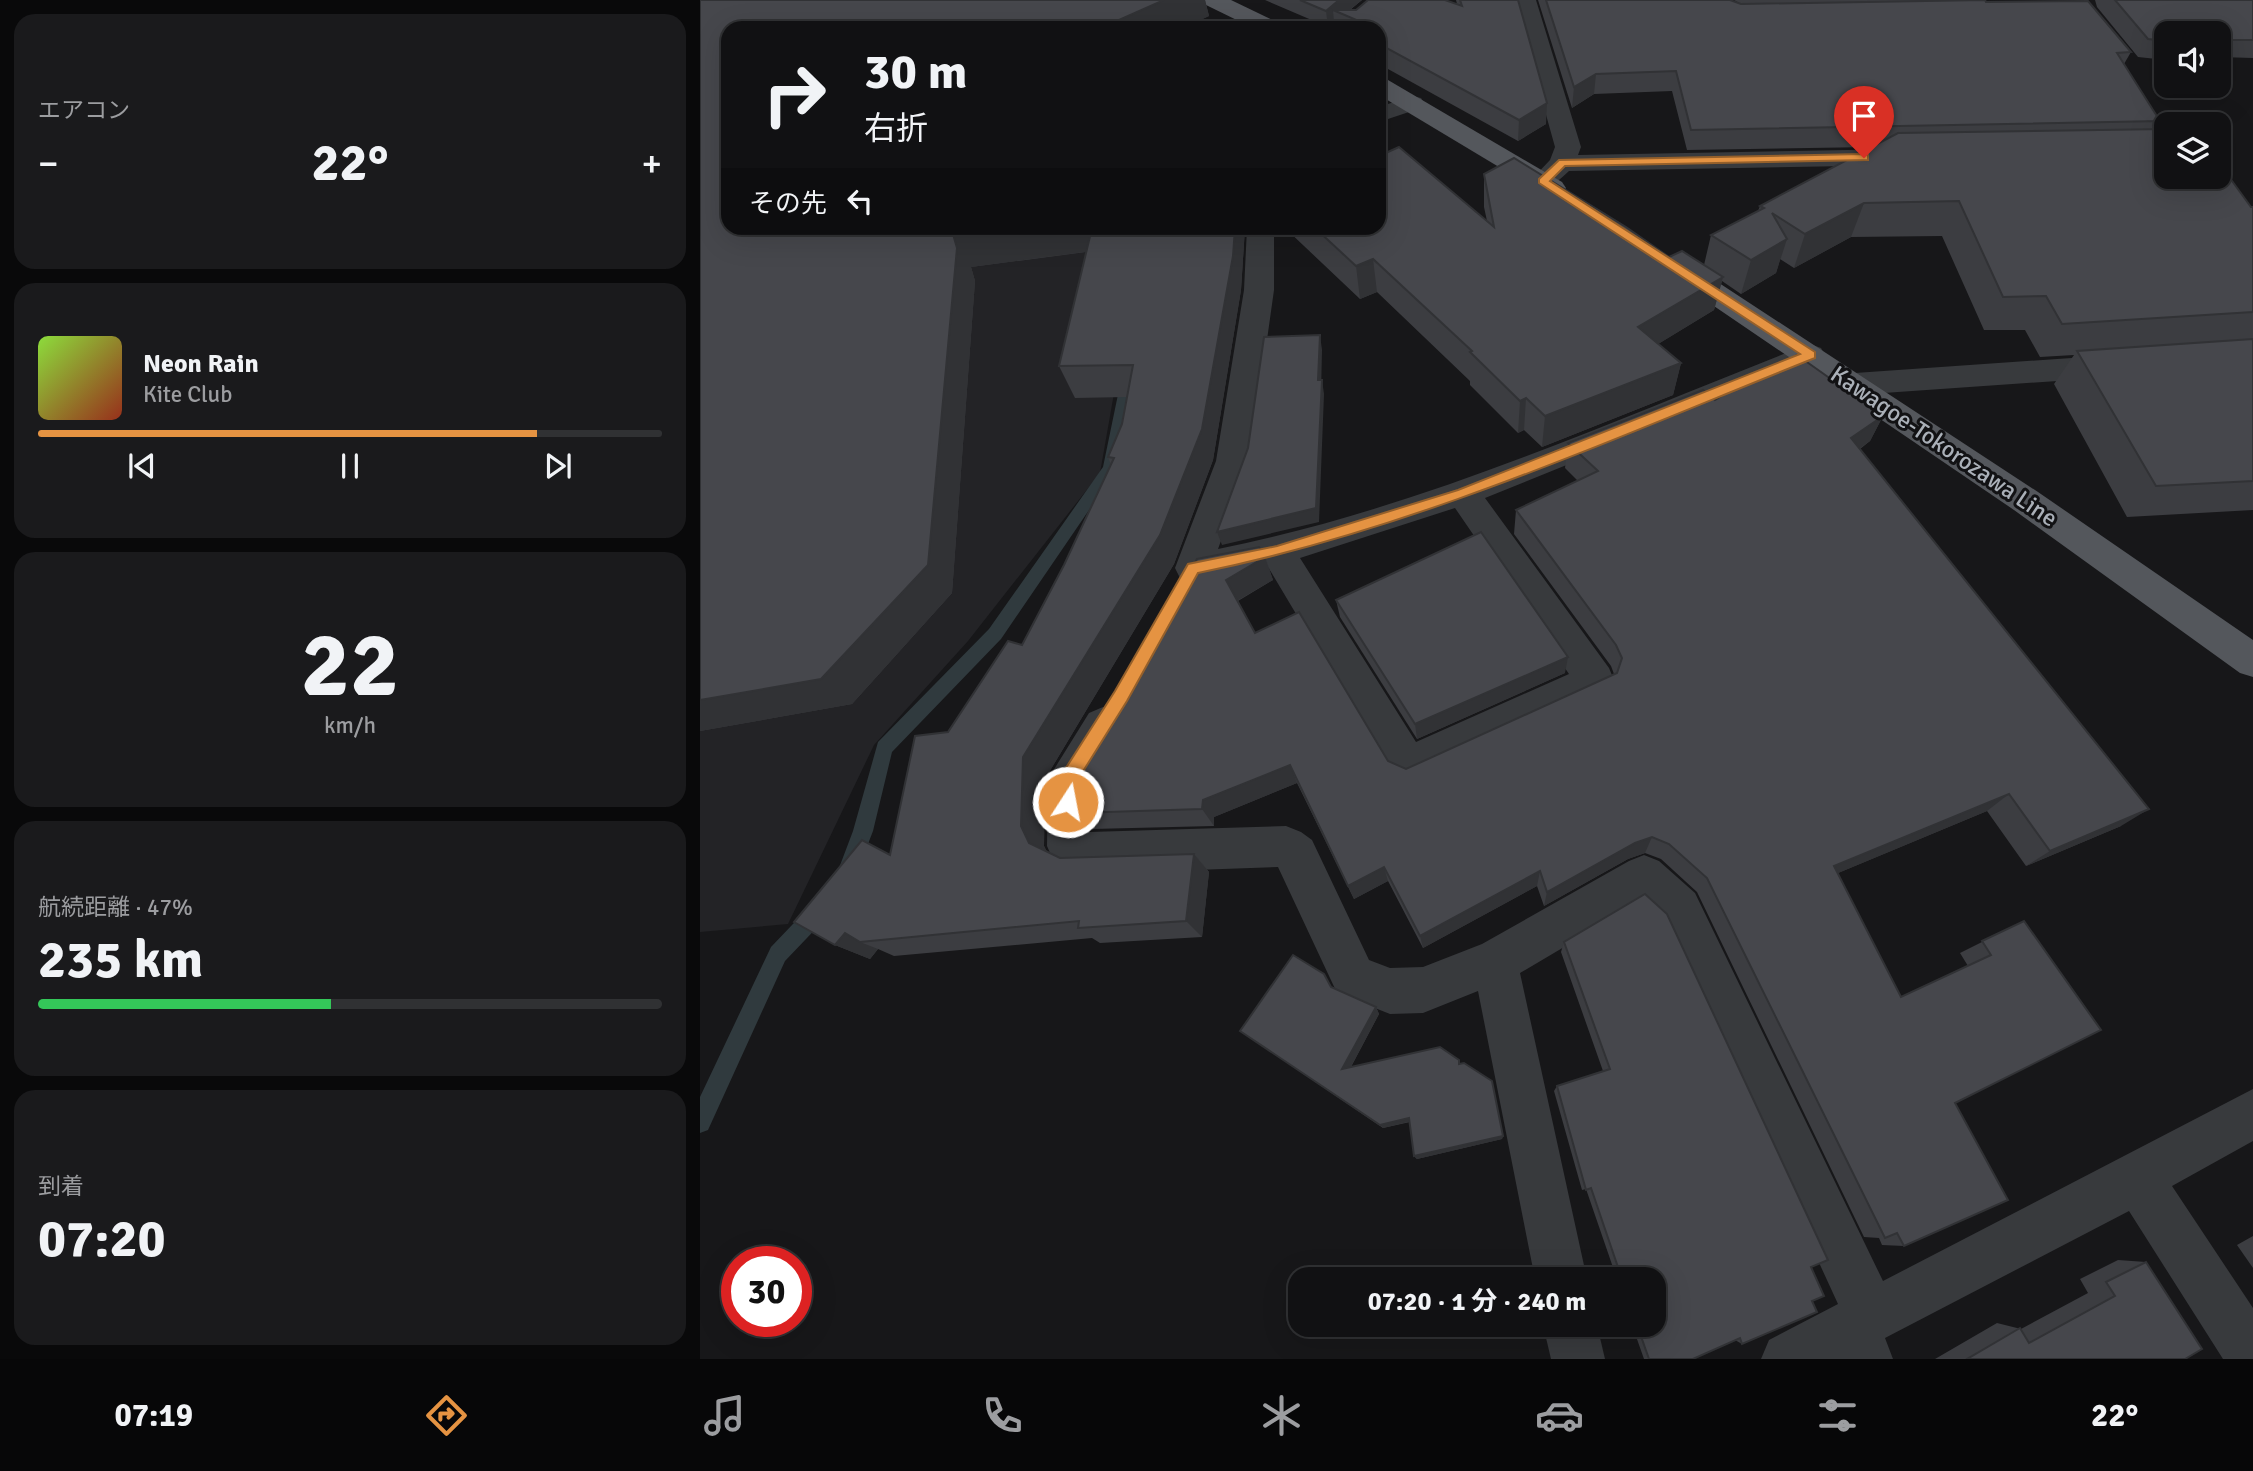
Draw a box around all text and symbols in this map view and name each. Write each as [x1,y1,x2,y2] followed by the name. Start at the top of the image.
[2154,21,2231,189] map controls
[2154,21,2231,98] button: sound
[864,42,967,102] text: 30 m
[749,49,840,140] icon: right
[1834,86,1894,158] pin
[38,96,130,125] text: エアコン
[1845,97,1883,135] icon: arrive
[864,109,928,148] text: 右折
[2154,112,2231,189] button: layers
[312,131,388,195] text: 22°
[38,140,59,187] text: −
[641,140,662,187] text: +
[841,182,879,220] icon: left
[749,188,827,220] text: その先
[143,348,259,380] text: Neon Rain
[1825,359,2063,533] street label: Kawagoe-Tokorozawa Line
[143,380,232,409] text: Kite Club
[123,447,161,485] icon: previous
[331,447,369,485] icon: pause
[539,447,577,485] icon: next
[301,609,399,722] text: 22
[324,711,376,740] text: km/h
[1031,765,1105,839] position arrow
[38,893,193,922] text: 航続距離 · 47%
[38,928,203,992] text: 235 km
[38,1172,84,1201] text: 到着
[38,1207,166,1271] text: 07:20
[721,1246,812,1337] speed limit sign: 30
[1368,1286,1586,1318] text: 07:20 · 1 分 · 240 m
[422,1391,471,1440] icon: directions
[700,1391,749,1440] icon: music
[978,1391,1027,1440] icon: phone
[1257,1391,1306,1440] icon: climate
[1535,1391,1584,1440] icon: car
[1813,1391,1862,1440] icon: filters
[115,1396,193,1435] text: 07:19
[2091,1396,2138,1435] text: 22°

